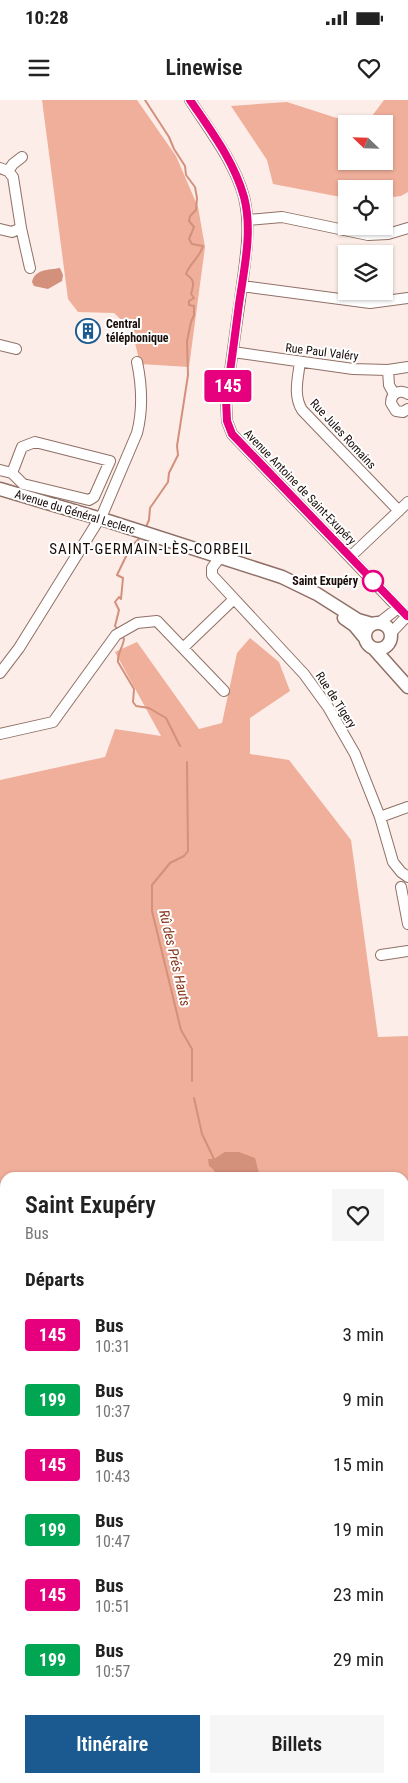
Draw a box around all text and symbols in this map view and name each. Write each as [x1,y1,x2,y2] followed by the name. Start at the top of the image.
[25,6,69,29] text: 10:28
[25,54,53,82] icon: menu
[355,54,383,82] icon: heart
[165,55,243,80] text: Linewise
[338,115,392,170] north arrow
[338,115,393,300] map controls
[338,180,393,235] button: locate
[338,245,393,300] button: layers
[106,317,169,345] place label: Central téléphonique
[75,318,101,344] building icon: Central téléphonique
[285,341,359,363] street label: Rue Paul Valéry
[199,370,257,402] line badge: 145
[214,375,242,396] text: 145
[307,396,379,472] street label: Rue Jules Romains
[241,426,359,548] street label: Avenue Antoine de Saint-Exupéry
[13,487,137,537] street label: Avenue du Général Leclerc
[49,540,253,558] district label: SAINT-GERMAIN-LÈS-CORBEIL
[362,570,384,592] marker: Saint Exupéry
[292,574,359,588] place label: Saint Exupéry
[313,669,359,731] street label: Rue de Tigery
[156,908,194,1008] water label: Rû des Prés Hauts
[332,1189,384,1241] button: heart
[25,1191,156,1219] text: Saint Exupéry
[25,1224,49,1243] text: Bus
[25,1268,84,1291] text: Départs
[95,1314,124,1337] text: Bus
[342,1323,384,1346] text: 3 min
[39,1324,66,1345] text: 145
[95,1337,130,1356] text: 10:31
[95,1379,124,1402] text: Bus
[342,1388,384,1411] text: 9 min
[39,1389,66,1410] text: 199
[95,1402,130,1421] text: 10:37
[95,1444,124,1467] text: Bus
[333,1453,384,1476] text: 15 min
[39,1454,66,1475] text: 145
[95,1467,130,1486] text: 10:43
[95,1509,124,1532] text: Bus
[333,1518,384,1541] text: 19 min
[39,1519,66,1540] text: 199
[95,1532,130,1551] text: 10:47
[95,1574,124,1597] text: Bus
[333,1583,384,1606] text: 23 min
[39,1584,66,1605] text: 145
[95,1597,130,1616] text: 10:51
[95,1639,124,1662] text: Bus
[333,1648,384,1671] text: 29 min
[39,1649,66,1670] text: 199
[95,1662,130,1681] text: 10:57
[25,1715,200,1773] button: Itinéraire
[210,1715,384,1773] button: Billets

